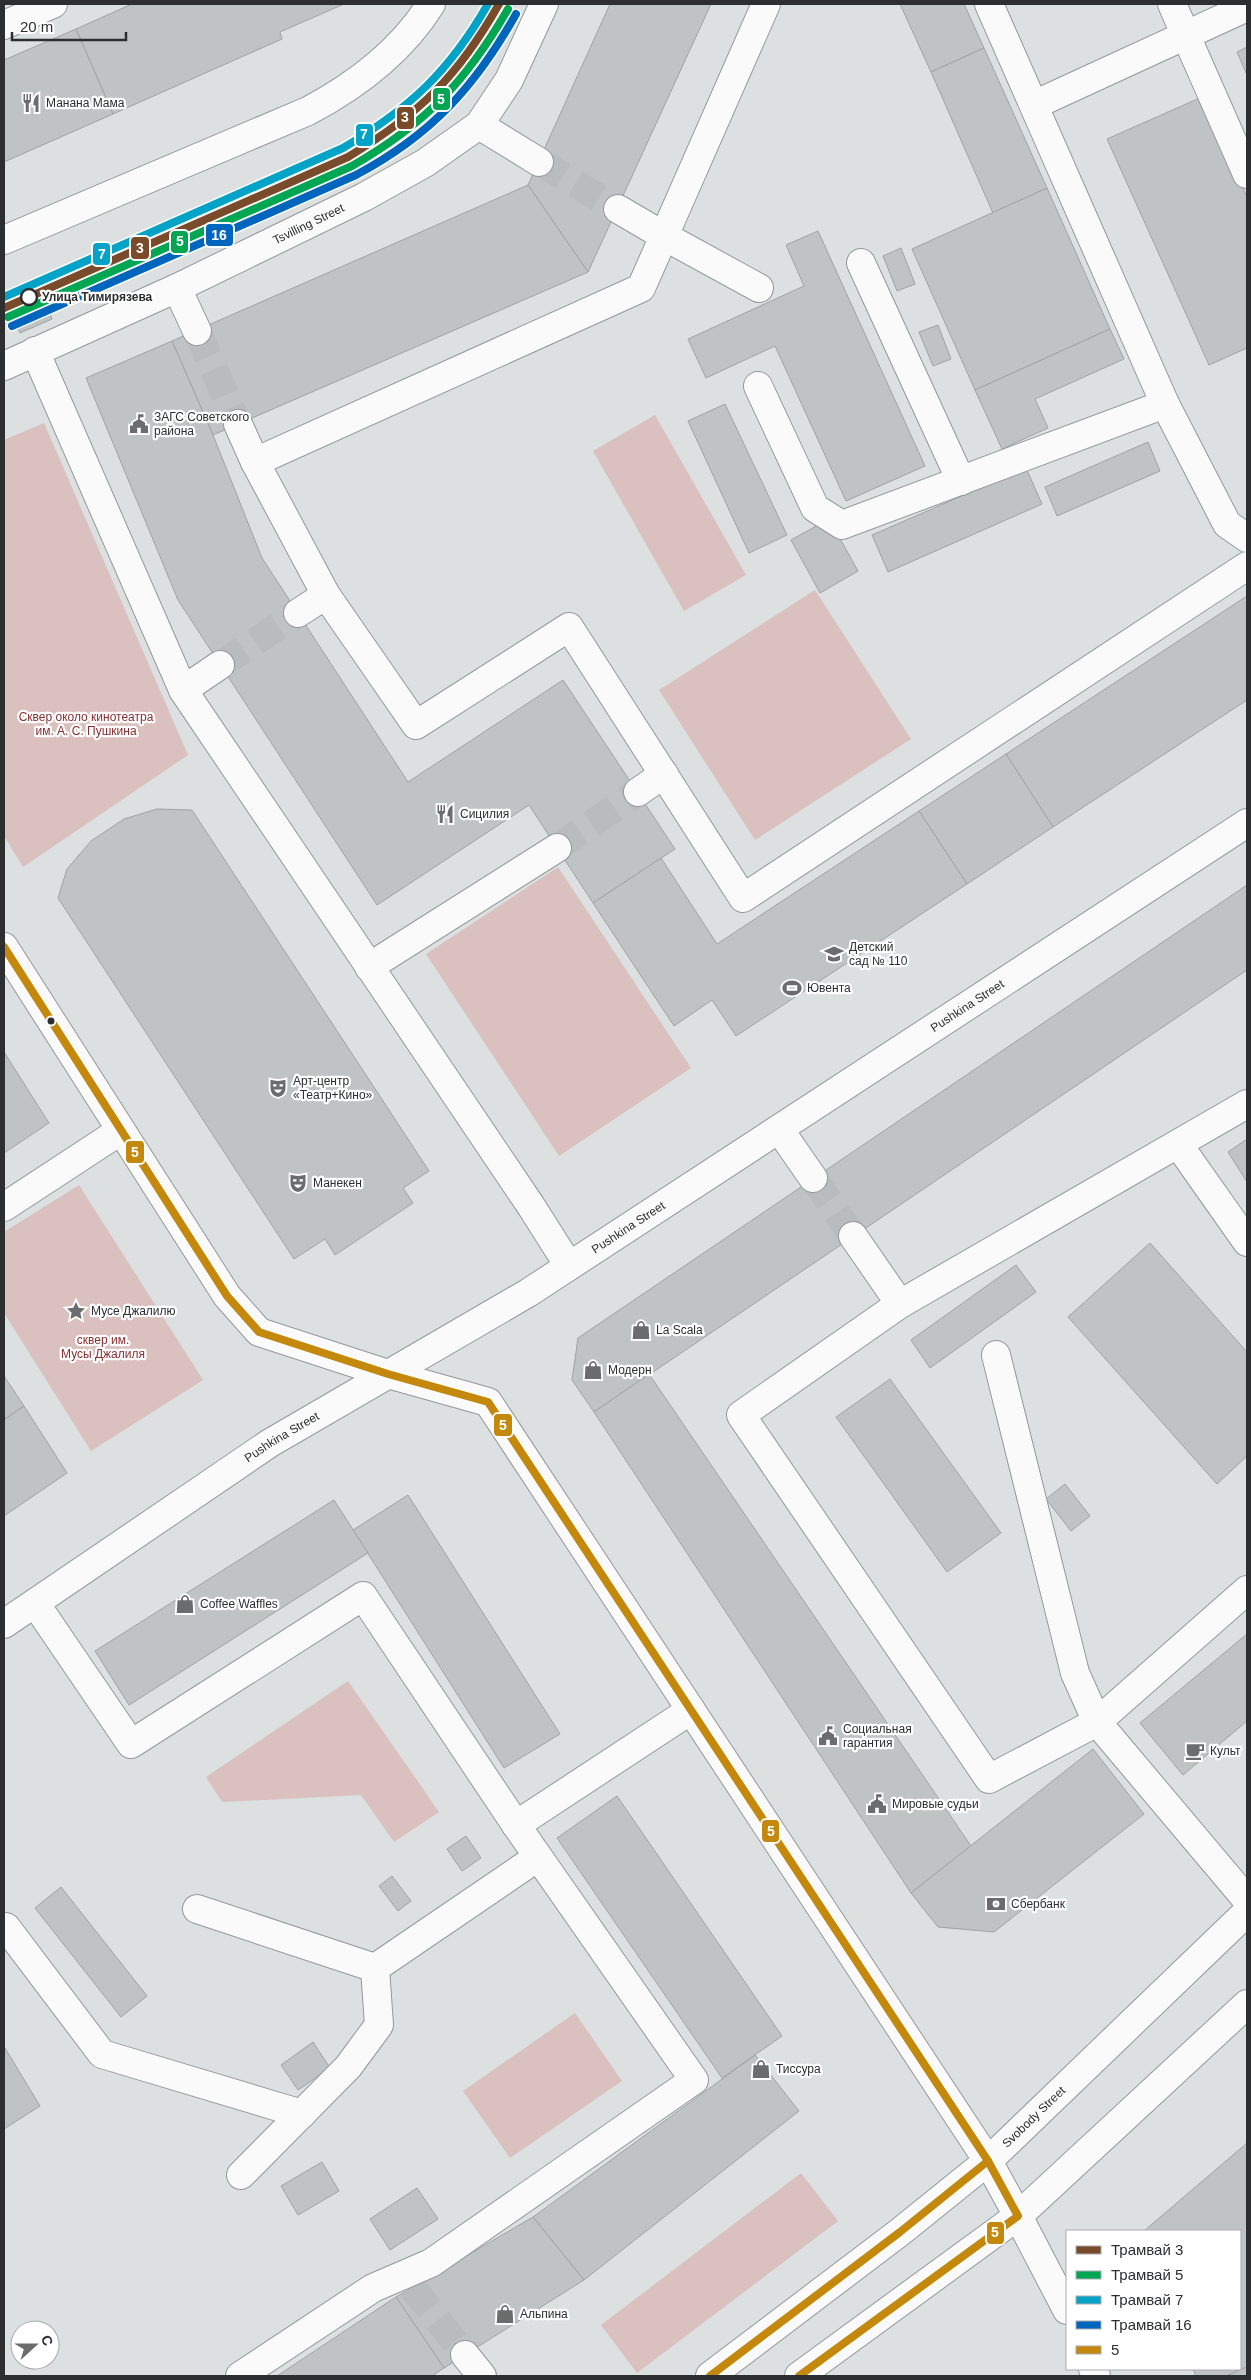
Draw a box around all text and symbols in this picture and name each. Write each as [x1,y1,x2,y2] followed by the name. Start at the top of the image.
[12,10,126,42] scale bar
[20,18,53,35] text: 20 m
[432,87,451,111] line badge: 5
[437,91,445,107] text: 5
[20,92,42,114] restaurant icon: Манана Мама
[46,96,125,110] place label: Манана Мама
[396,106,415,130] line badge: 3
[401,109,409,125] text: 3
[355,123,374,147] line badge: 7
[360,126,368,142] text: 7
[271,200,347,247] street label: Tsvilling Street
[205,223,234,247] line badge: 16
[211,227,227,243] text: 16
[170,230,189,254] line badge: 5
[176,233,184,249] text: 5
[130,236,150,260] line badge: 3
[136,240,144,256] text: 3
[92,242,111,266] line badge: 7
[98,246,106,262] text: 7
[20,288,38,306] marker: Улица Тимирязева
[42,290,153,304] place label: Улица Тимирязева
[154,410,250,438] place label: ЗАГС Советского района
[128,413,150,435] public building icon: ЗАГС Советского района
[19,710,154,738] park label: Сквер около кинотеатра им. А. С. Пушкина
[434,803,456,825] restaurant icon: Сицилия
[460,807,509,821] place label: Сицилия
[849,940,908,968] place label: Детский сад № 110
[823,943,845,965] school or university icon: Детский сад № 110
[928,976,1007,1035] street label: Pushkina Street
[781,977,803,999] sports icon: Ювента
[807,981,851,995] place label: Ювента
[46,1016,56,1026] unlabelled marker
[293,1074,373,1102] place label: Арт-центр «Театр+Кино»
[267,1077,289,1099] theatre icon: Арт-центр «Театр+Кино»
[125,1140,145,1164] line badge: 5
[131,1144,139,1160] text: 5
[287,1172,309,1194] theatre icon: Манекен
[313,1176,362,1190] place label: Манекен
[589,1198,668,1257] street label: Pushkina Street
[65,1300,87,1322] place icon: Мусе Джалилю
[91,1304,176,1318] place label: Мусе Джалилю
[630,1319,652,1341] shop icon: La Scala
[656,1323,703,1337] place label: La Scala
[61,1333,145,1361] park label: сквер им. Мусы Джалиля
[582,1359,604,1381] shop icon: Модерн
[608,1363,652,1377] place label: Модерн
[242,1409,322,1465] street label: Pushkina Street
[493,1413,513,1437] line badge: 5
[499,1417,507,1433] text: 5
[174,1593,196,1615] shop icon: Coffee Waffles
[200,1597,278,1611] place label: Coffee Waffles
[843,1722,912,1750] place label: Социальная гарантия
[817,1725,839,1747] public building icon: Социальная гарантия
[1184,1740,1206,1762] cafe icon: Культ
[1210,1744,1241,1758] place label: Культ
[866,1793,888,1815] public building icon: Мировые судьи
[892,1797,979,1811] place label: Мировые судьи
[761,1819,780,1843] line badge: 5
[767,1823,775,1839] text: 5
[985,1893,1007,1915] bank icon: Сбербанк
[1011,1897,1066,1911] place label: Сбербанк
[750,2058,772,2080] shop icon: Тиссура
[776,2062,821,2076] place label: Тиссура
[999,2083,1069,2150] street label: Svobody Street
[986,2221,1005,2245] line badge: 5
[991,2224,999,2240] text: 5
[1066,2230,1241,2370] legend
[1111,2241,1183,2258] text: Трамвай 3
[1111,2266,1183,2283] text: Трамвай 5
[1111,2291,1183,2308] text: Трамвай 7
[494,2303,516,2325] shop icon: Альпина
[520,2307,568,2321] place label: Альпина
[1111,2316,1192,2333] text: Трамвай 16
[10,2320,60,2370] north arrow
[38,2333,56,2348] text: С
[1111,2341,1119,2358] text: 5

